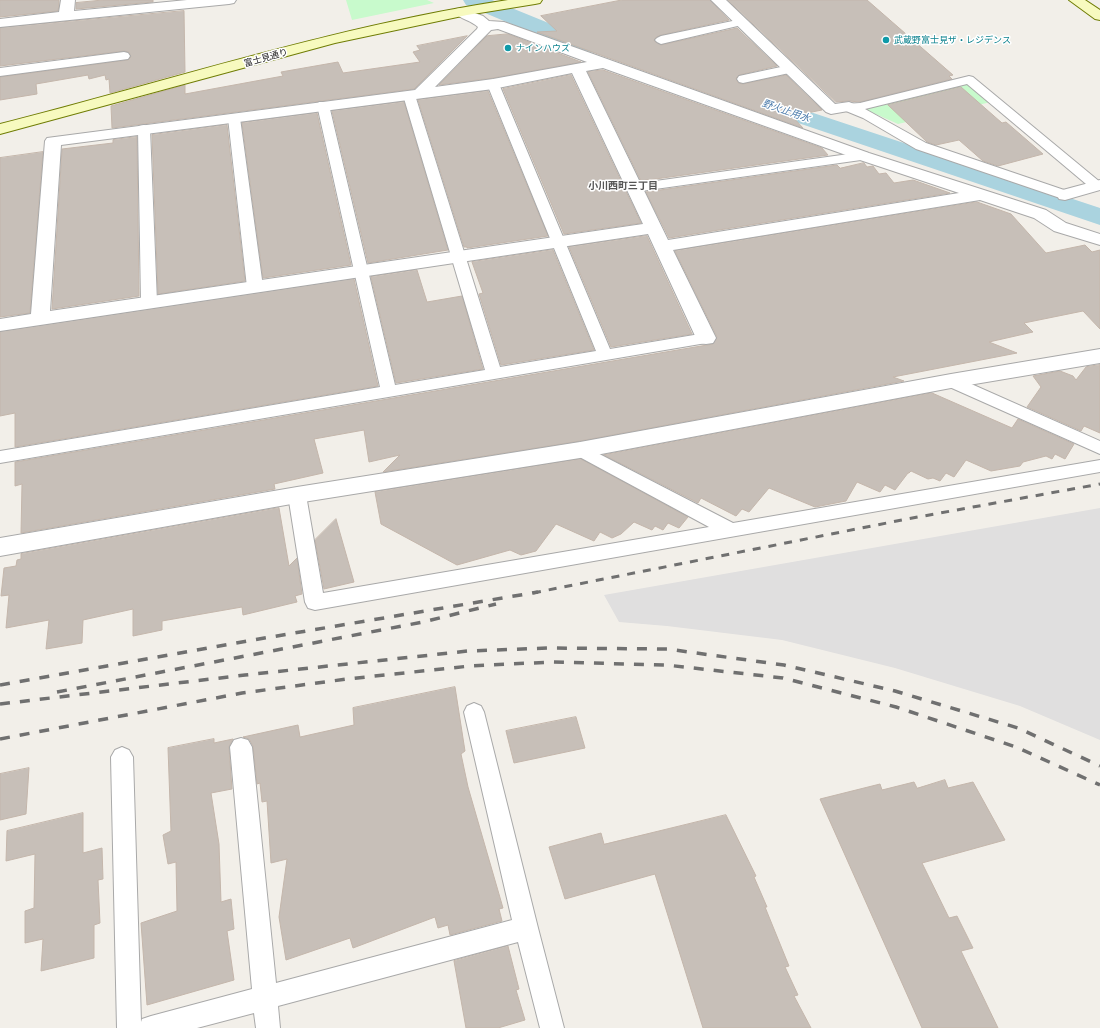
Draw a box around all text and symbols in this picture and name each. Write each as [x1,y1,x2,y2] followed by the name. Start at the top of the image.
[881,35,891,45] marker: 武蔵野富士見ザ・レジデンス
[894,35,1011,45] place label: 武蔵野富士見ザ・レジデンス
[503,43,513,53] marker: ナインハウズ
[516,43,570,53] place label: ナインハウズ
[243,47,289,69] street label: 富士見通り
[760,97,812,125] water label: 野火止用水
[588,180,658,192] district label: 小川西町三丁目

